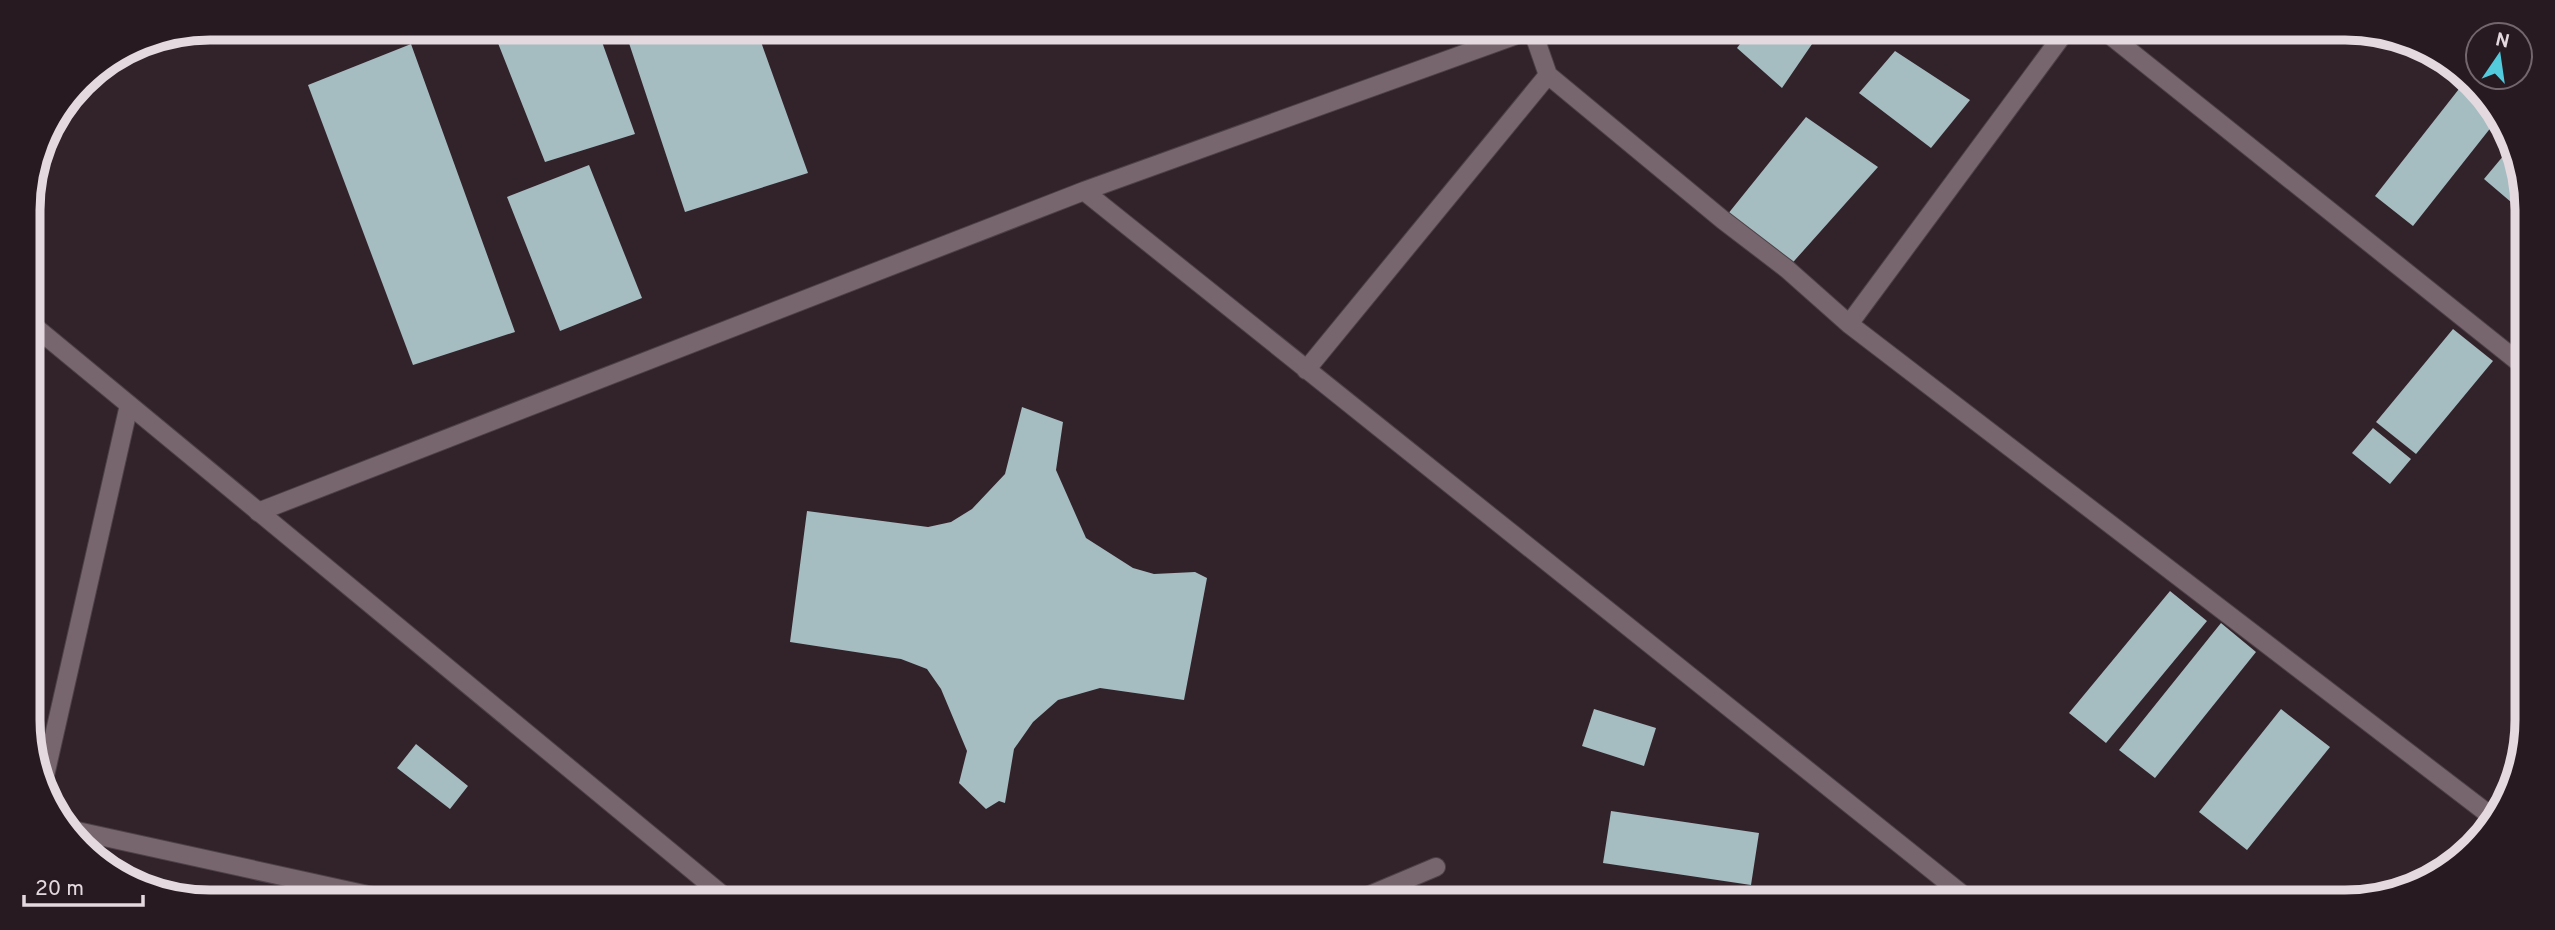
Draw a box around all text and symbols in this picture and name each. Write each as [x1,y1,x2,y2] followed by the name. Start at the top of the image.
[2464,21,2534,91] north arrow
[2493,28,2512,55] text: N
[24,864,144,908] scale bar
[35,876,84,903] text: 20 m

